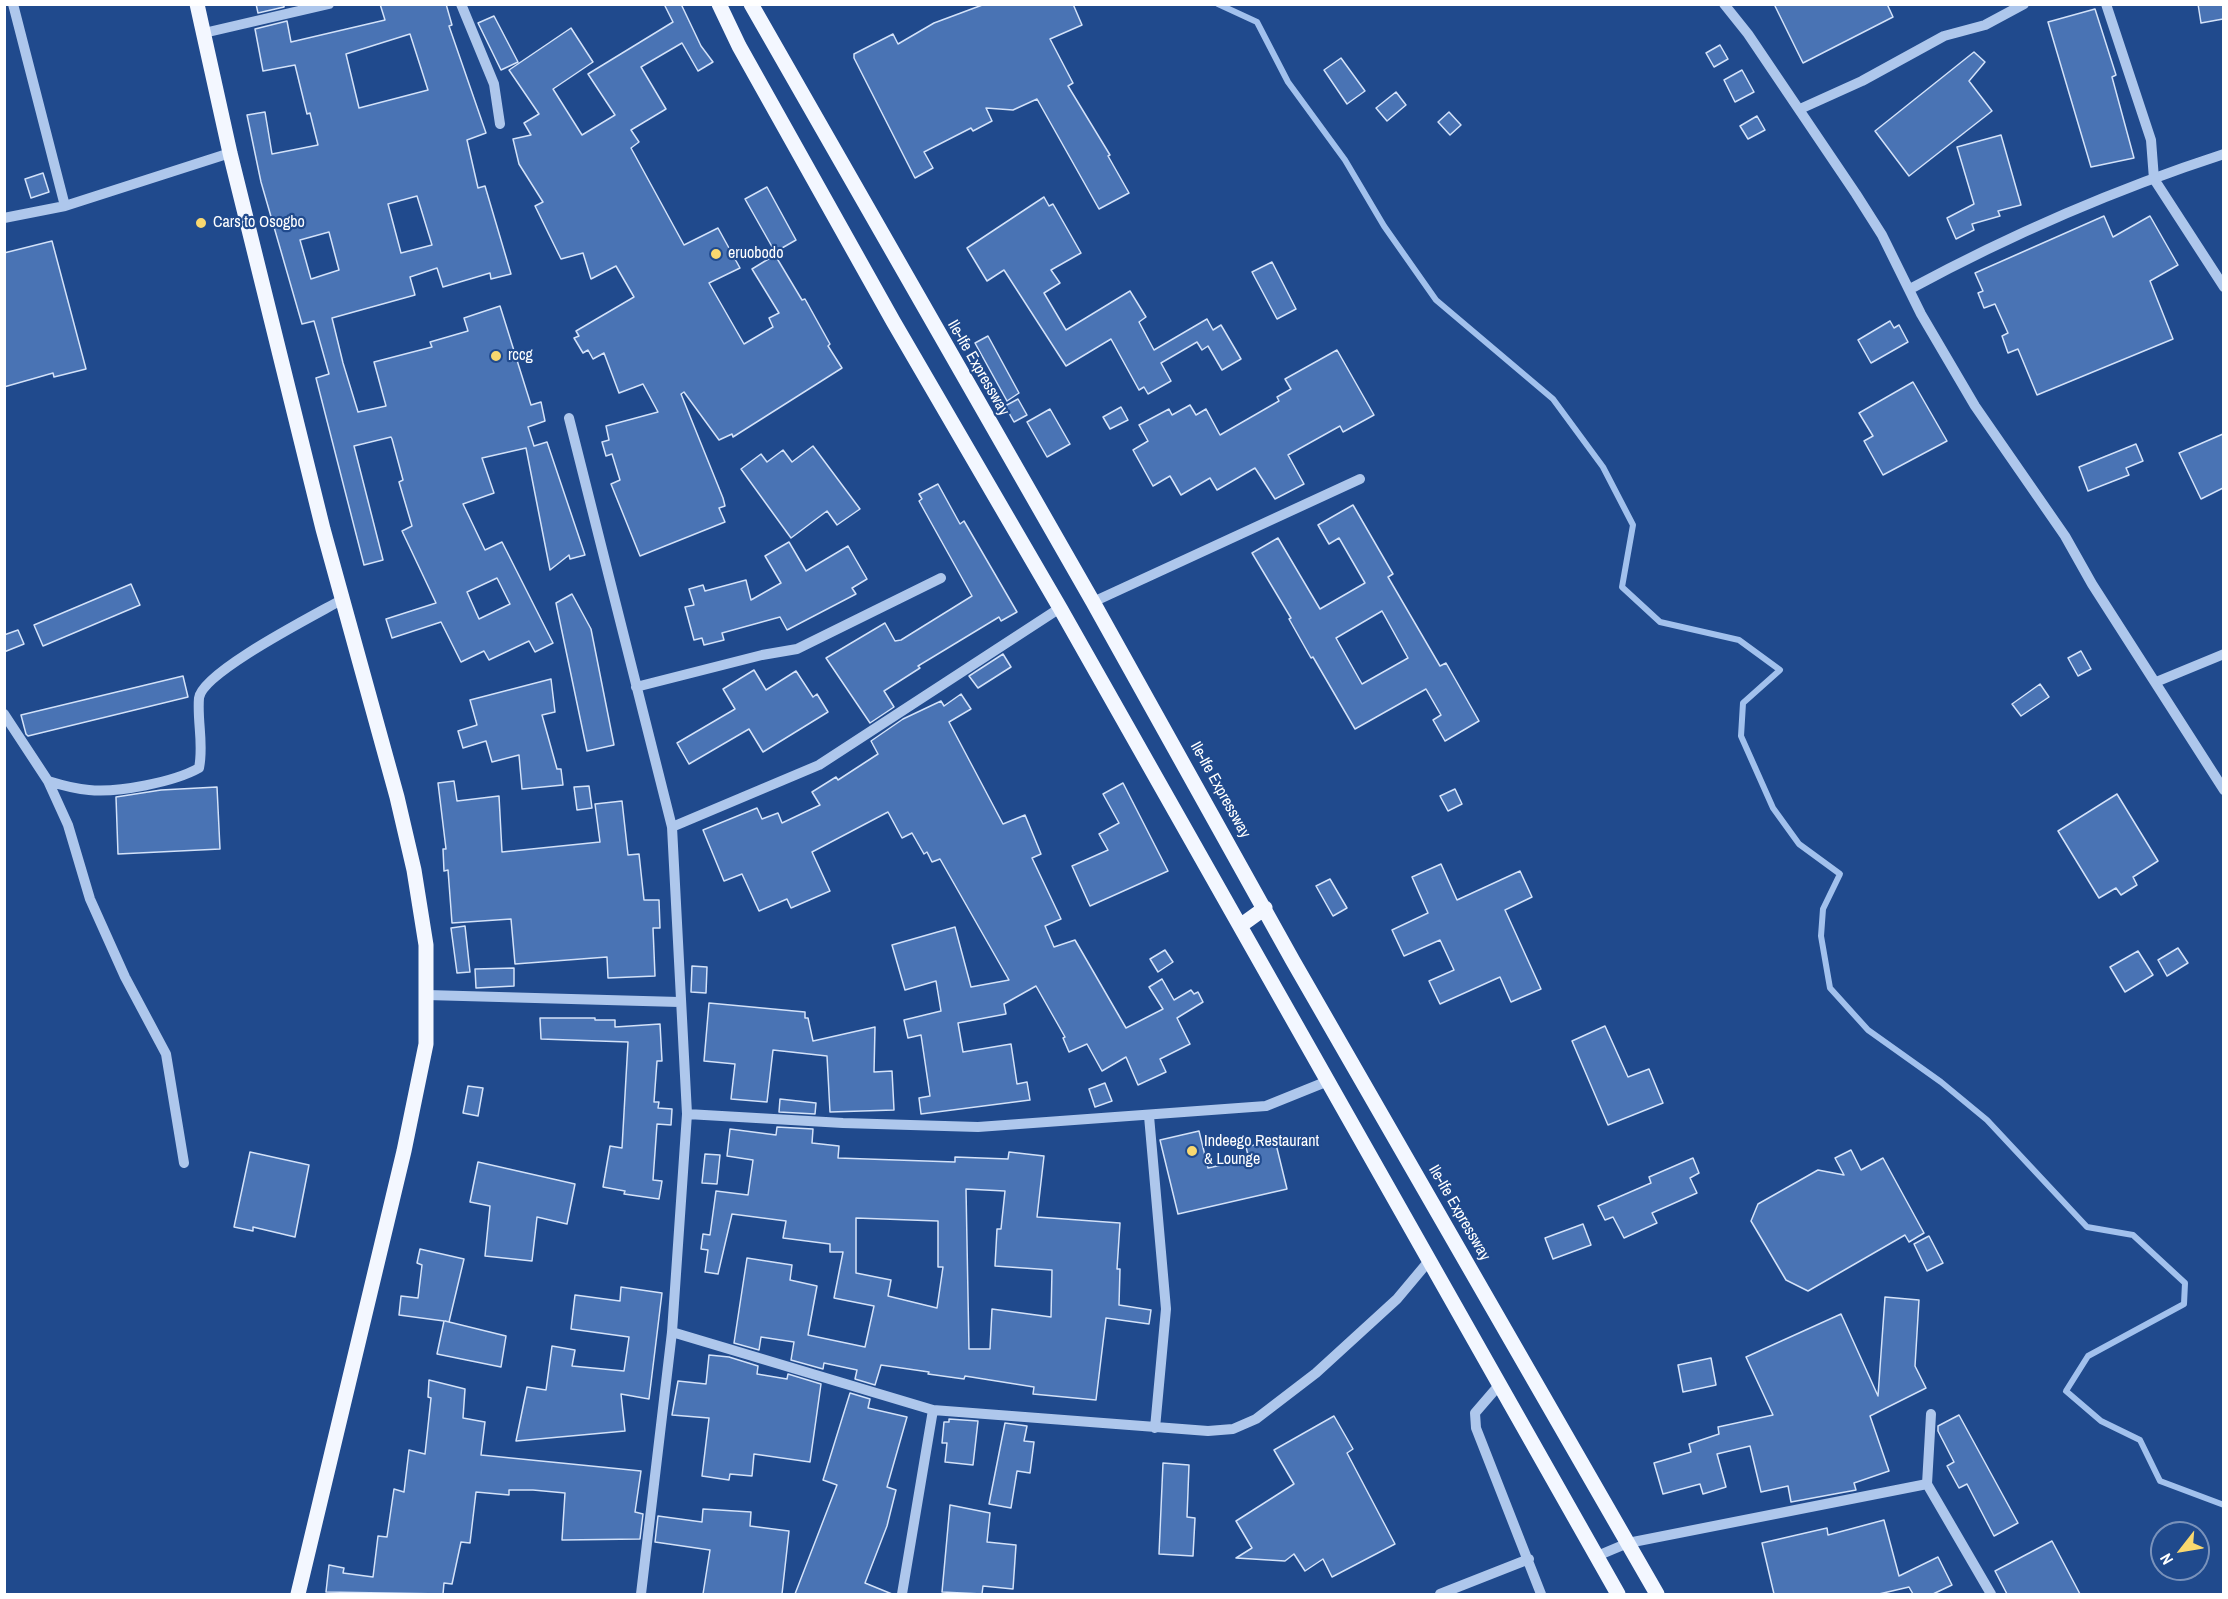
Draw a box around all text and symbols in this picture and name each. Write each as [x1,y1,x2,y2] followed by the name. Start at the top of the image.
[213,213,305,233] place label: Cars to Osogbo
[194,216,208,230] marker: Cars to Osogbo
[728,244,783,264] place label: eruobodo
[709,247,723,261] marker: eruobodo
[943,317,1013,419] street label: Ile-Ife Expressway
[508,346,533,366] place label: rccg
[489,349,503,363] marker: rccg
[1186,738,1254,842] street label: Ile-Ife Expressway
[1204,1132,1319,1170] place label: Indeego Restaurant & Lounge
[1185,1144,1199,1158] marker: Indeego Restaurant & Lounge
[1424,1162,1494,1264] street label: Ile-Ife Expressway
[2150,1521,2210,1581] north arrow
[2154,1550,2178,1569] text: N

